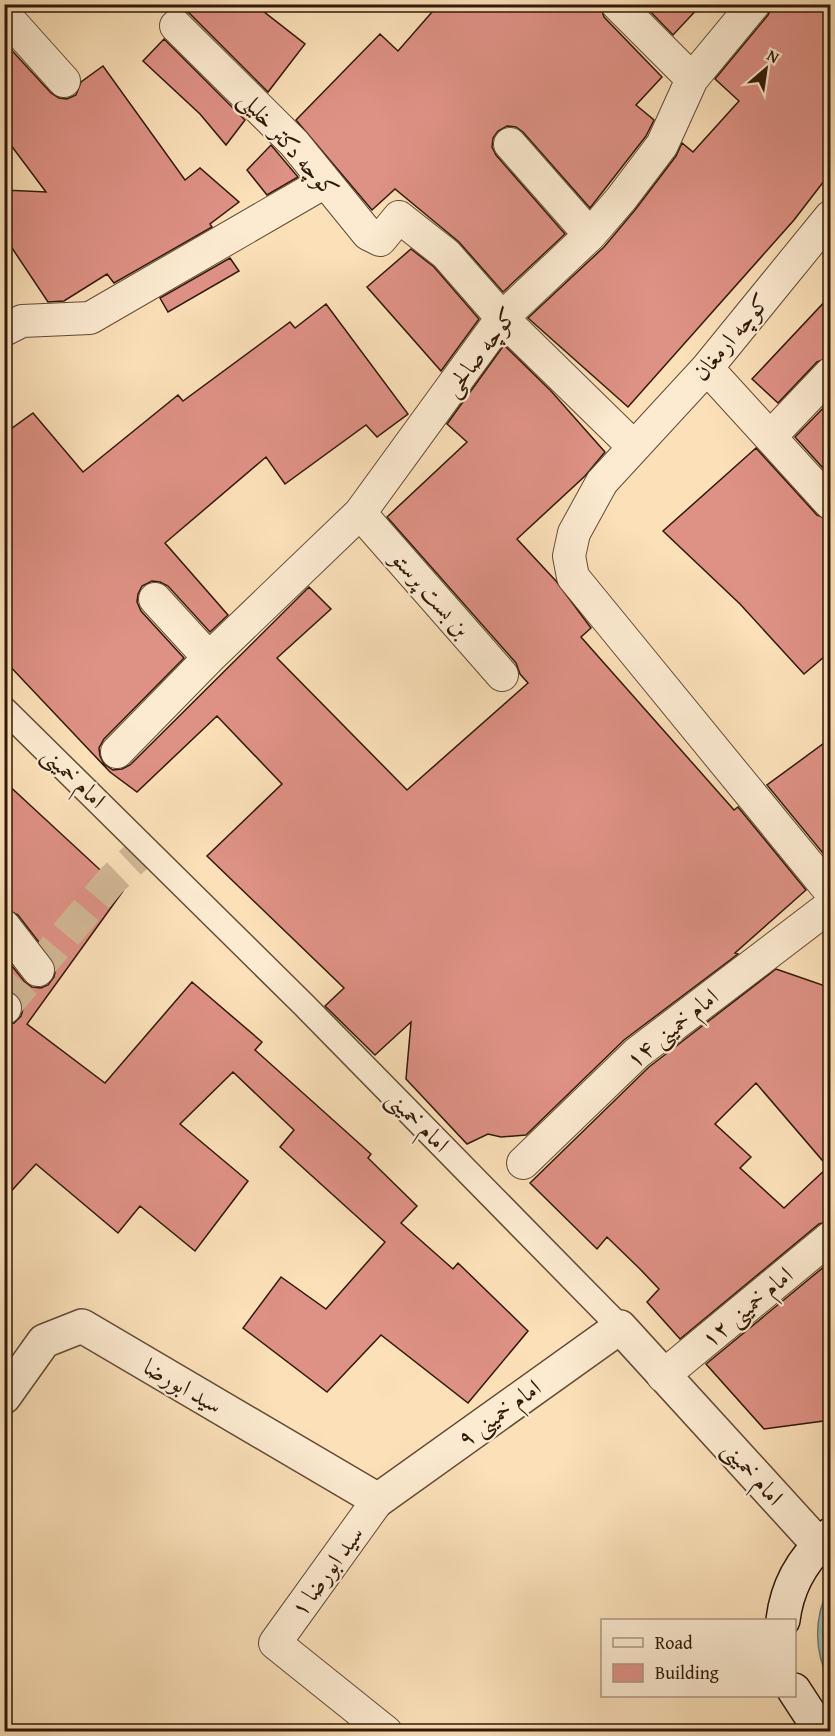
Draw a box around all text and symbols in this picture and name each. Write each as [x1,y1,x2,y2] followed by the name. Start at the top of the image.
[736,39,796,99] north arrow
[763,43,784,69] text: N
[231,82,347,205] street label: کوچه دکتر خلیلی
[683,285,778,388] street label: کوچه ارمغان
[434,299,525,404] street label: کوچه صالحی
[382,541,480,646] street label: بن بست پرستو
[32,737,114,819] street label: امام خمینی
[618,979,728,1079] street label: امام خمینی ۱۴
[376,1081,458,1163] street label: امام خمینی
[693,1258,803,1359] street label: امام خمینی ۱۲
[137,1349,229,1422] street label: سید ابورضا
[449,1370,550,1458] street label: امام خمینی ۹
[712,1432,792,1516] street label: امام خمینی
[281,1518,372,1624] street label: سید ابورضا ۱
[601,1619,796,1697] legend
[655,1629,693,1656] text: Road
[655,1659,719,1686] text: Building

